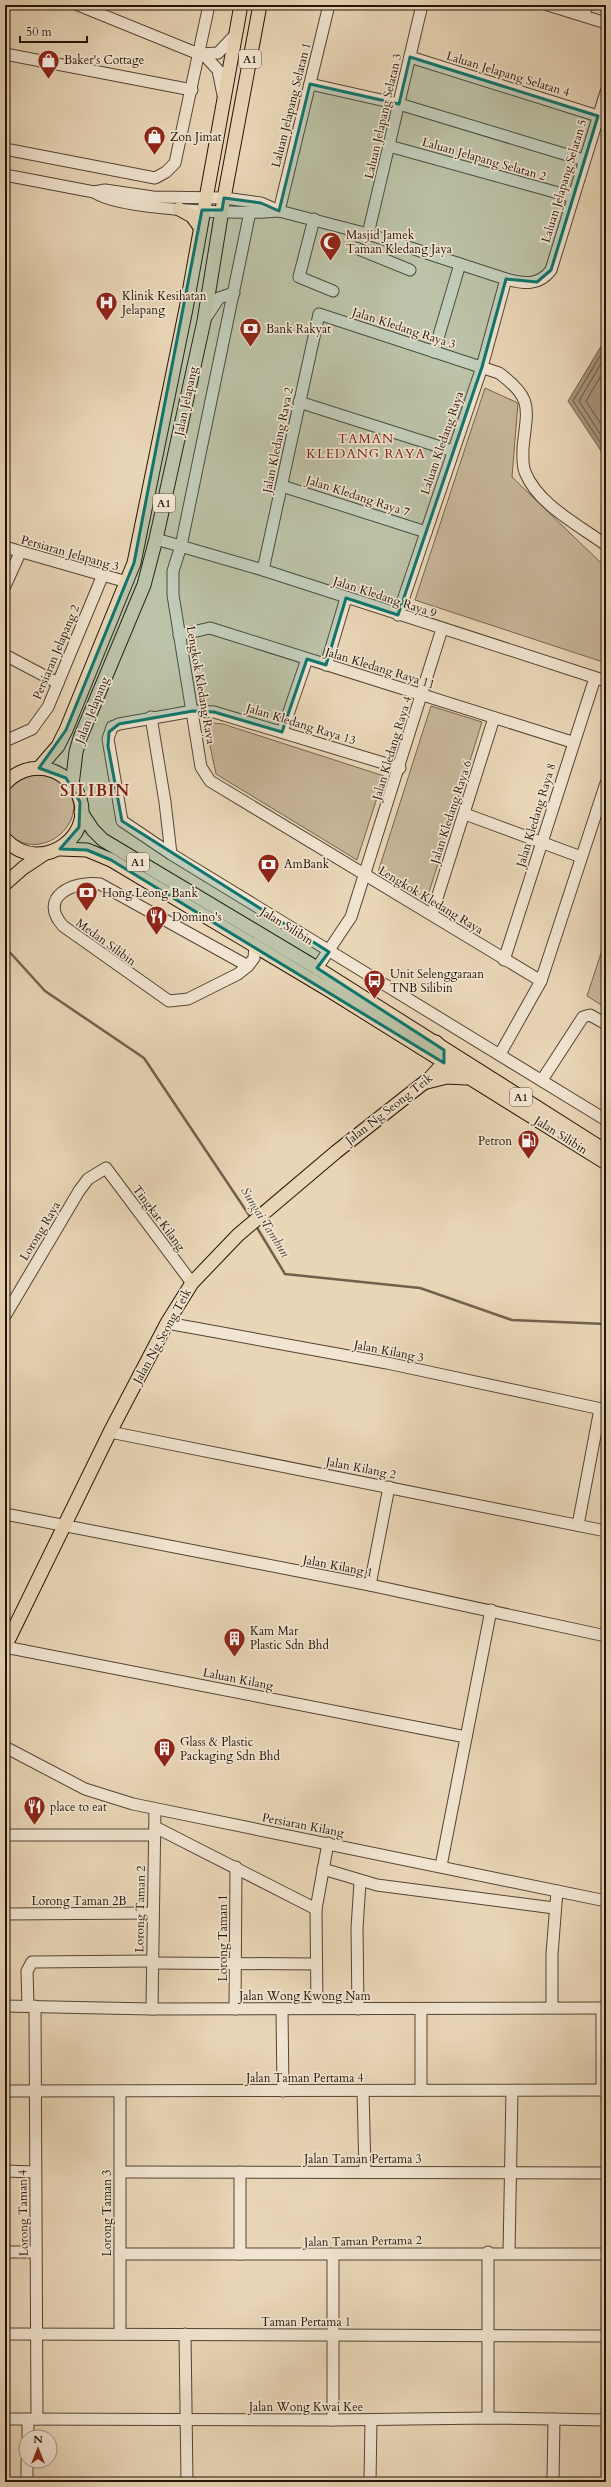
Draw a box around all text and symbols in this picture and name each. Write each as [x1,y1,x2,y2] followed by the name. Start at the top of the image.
[20,18,87,44] scale bar
[26,24,53,40] text: 50 m
[268,41,314,169] street label: Laluan Jelapang Selatan 1
[36,47,62,80] shop icon: Baker's Cottage
[444,48,572,100] street label: Laluan Jelapang Selatan 4
[239,50,261,68] road number: A1
[64,52,144,68] place label: Baker's Cottage
[361,52,405,180] street label: Laluan Jelapang Selatan 3
[538,117,590,245] street label: Laluan Jelapang Selatan 5
[141,124,167,157] shop icon: Zon Jimat
[170,129,222,145] place label: Zon Jimat
[420,134,548,184] street label: Laluan Jelapang Selatan 2
[346,227,453,257] place label: Masjid Jamek Taman Kledang Jaya
[318,229,344,262] mosque icon: Masjid Jamek Taman Kledang Jaya
[120,288,207,318] place label: Klinik Kesihatan Jelapang
[94,290,120,323] hospital icon: Klinik Kesihatan Jelapang
[348,303,458,352] street label: Jalan Kledang Raya 3
[237,316,263,349] bank icon: Bank Rakyat
[266,321,331,337] place label: Bank Rakyat
[170,365,201,439] street label: Jalan Jelapang
[259,386,297,496] street label: Jalan Kledang Raya 2
[417,389,467,497] street label: Laluan Kledang Raya
[306,430,426,463] district label: TAMAN KLEDANG RAYA
[302,471,412,520] street label: Jalan Kledang Raya 7
[153,494,175,512] road number: A1
[19,531,121,575] street label: Persiaran Jelapang 3
[329,572,439,621] street label: Jalan Kledang Raya 9
[29,602,83,702] street label: Persiaran Jelapang 2
[183,625,219,746] street label: Lengkok Kledang Raya
[321,643,437,692] street label: Jalan Kledang Raya 11
[71,674,113,747] street label: Jalan Jelapang
[368,694,415,804] street label: Jalan Kledang Raya 4
[242,699,358,748] street label: Jalan Kledang Raya 13
[426,758,475,868] street label: Jalan Kledang Raya 6
[512,761,559,871] street label: Jalan Kledang Raya 8
[60,780,130,802] district label: SILIBIN
[256,851,282,884] bank icon: AmBank
[127,853,149,871] road number: A1
[284,856,330,872] place label: AmBank
[376,862,487,938] street label: Lengkok Kledang Raya
[74,880,100,913] bank icon: Hong Leong Bank
[102,885,198,901] place label: Hong Leong Bank
[256,902,317,949] street label: Jalan Silibin
[143,904,169,937] restaurant icon: Domino's
[172,909,222,925] place label: Domino's
[73,915,139,969] street label: Medan Silibin
[390,966,484,996] place label: Unit Selenggaraan TNB Silibin
[362,968,388,1001] bus stop icon: Unit Selenggaraan TNB Silibin
[341,1070,436,1149] street label: Jalan Ng Seong Teik
[510,1088,532,1106] road number: A1
[530,1111,591,1158] street label: Jalan Silibin
[515,1128,541,1161] fuel station icon: Petron
[478,1133,512,1149] place label: Petron
[129,1182,189,1254] street label: Tingkat Kilang
[236,1183,294,1261] water label: Sungai Tambun
[16,1198,64,1264] street label: Lorong Raya
[128,1285,195,1388] street label: Jalan Ng Seong Teik
[351,1336,425,1366] street label: Jalan Kilang 3
[323,1453,397,1483] street label: Jalan Kilang 2
[300,1551,374,1581] street label: Jalan Kilang 1
[250,1623,329,1653] place label: Kam Mar Plastic Sdn Bhd
[221,1625,247,1658] building icon: Kam Mar Plastic Sdn Bhd
[201,1664,275,1694] street label: Laluan Kilang
[180,1734,280,1764] place label: Glass & Plastic Packaging Sdn Bhd
[152,1736,178,1769] building icon: Glass & Plastic Packaging Sdn Bhd
[21,1794,47,1827] restaurant icon: place to eat
[50,1799,107,1815] place label: place to eat
[261,1809,346,1841] street label: Persiaran Kilang
[131,1865,149,1953] street label: Lorong Taman 2
[31,1893,127,1909] street label: Lorong Taman 2B
[215,1895,231,1981] street label: Lorong Taman 1
[237,1988,372,2004] street label: Jalan Wong Kwong Nam
[244,2070,364,2086] street label: Jalan Taman Pertama 4
[302,2151,422,2167] street label: Jalan Taman Pertama 3
[14,2169,32,2257] street label: Lorong Taman 4
[99,2170,115,2256] street label: Lorong Taman 3
[302,2232,422,2250] street label: Jalan Taman Pertama 2
[261,2314,351,2330] street label: Taman Pertama 1
[247,2399,363,2415] street label: Jalan Wong Kwai Kee
[18,2429,58,2469] north arrow
[33,2432,43,2447] text: N

